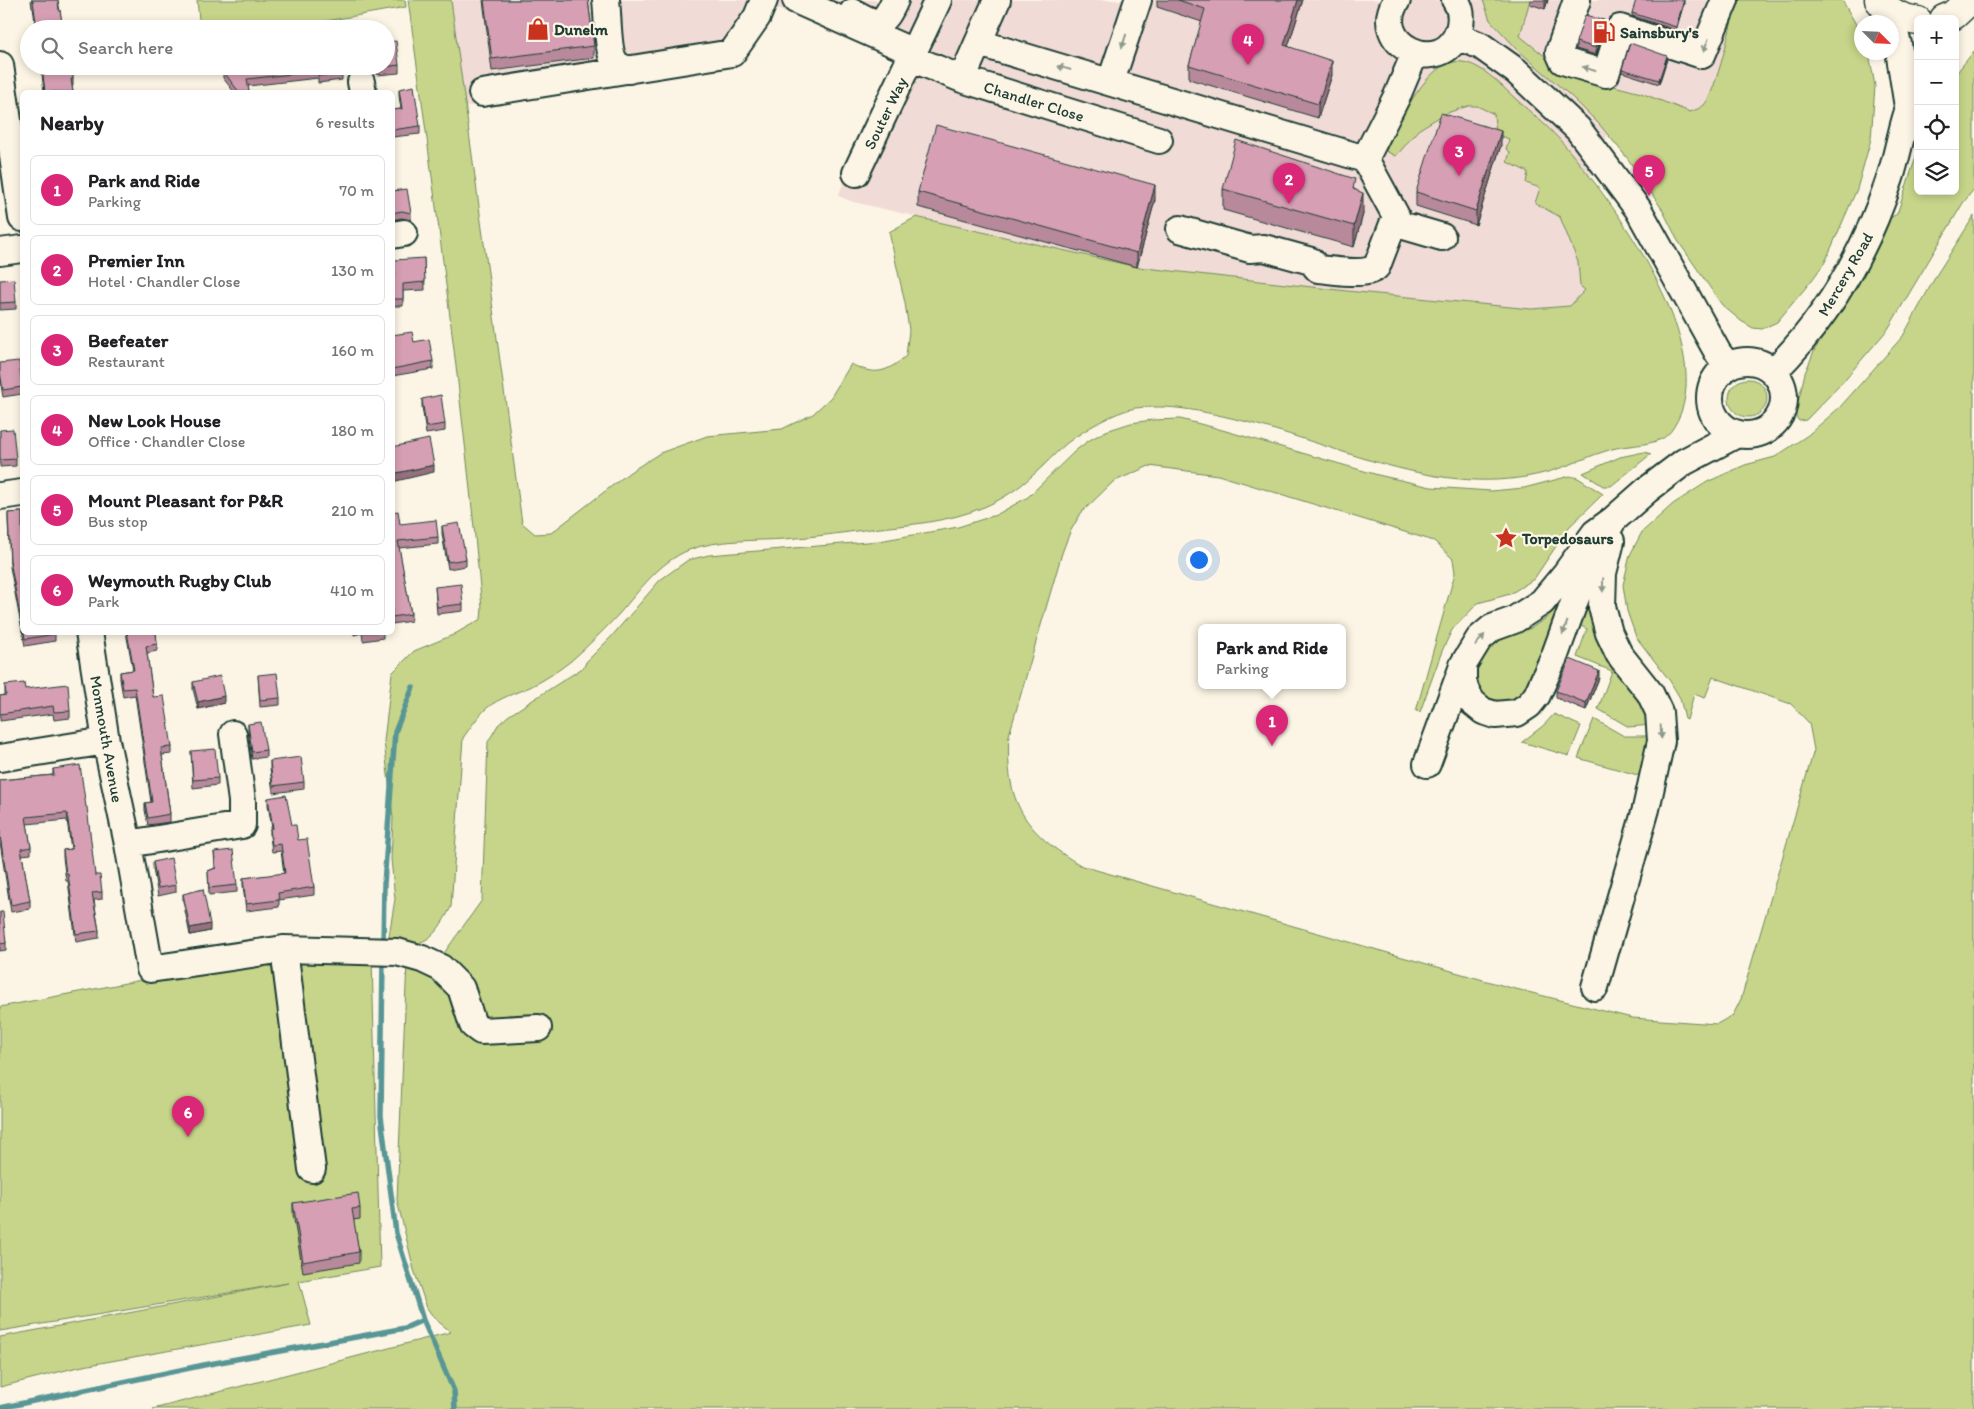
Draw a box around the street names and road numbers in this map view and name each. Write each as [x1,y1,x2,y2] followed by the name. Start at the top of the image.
[860,73,911,153] street label: Souter Way
[981,77,1086,126] street label: Chandler Close
[1814,229,1877,320] street label: Mercery Road
[86,674,127,804] street label: Monmouth Avenue

